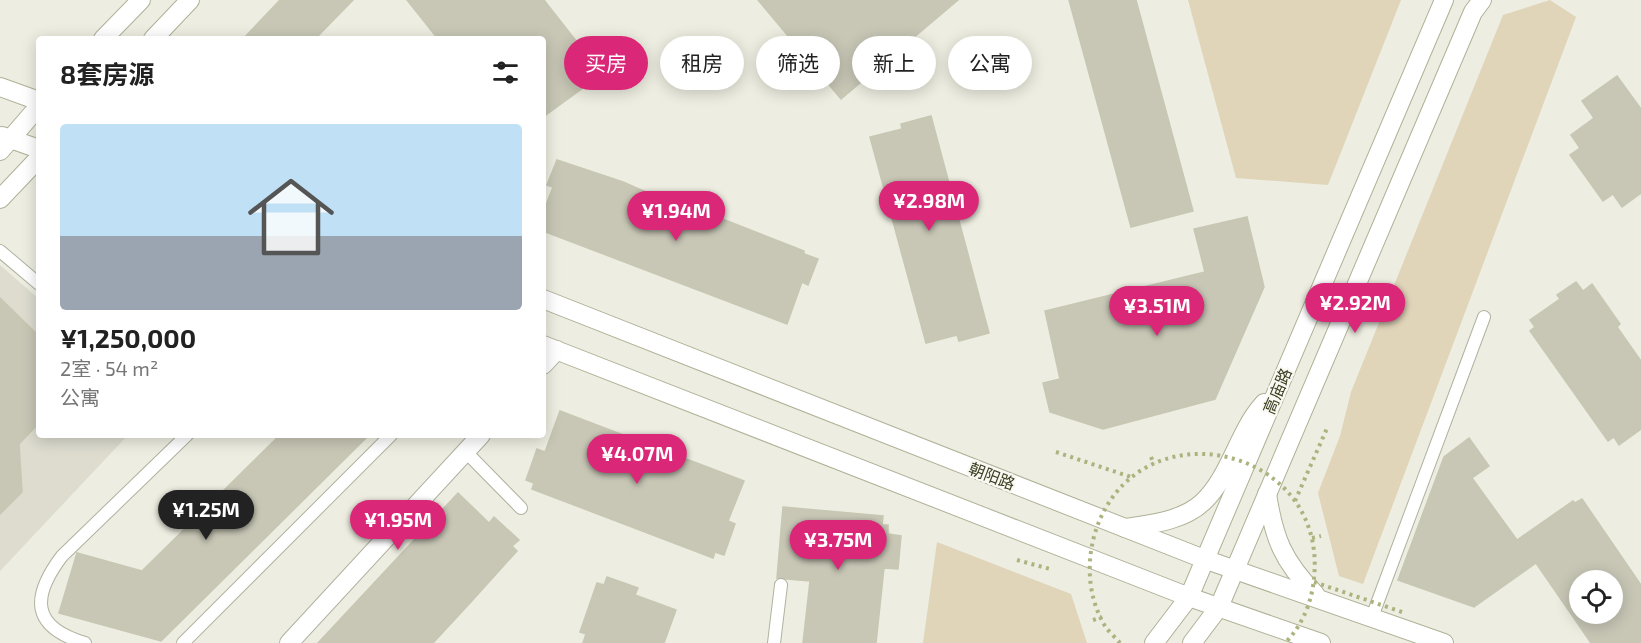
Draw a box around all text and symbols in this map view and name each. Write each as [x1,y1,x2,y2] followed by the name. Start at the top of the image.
[564,36,648,90] chip: 买房
[660,36,744,90] chip: 租房
[756,36,840,90] chip: 筛选
[852,36,936,90] chip: 新上
[948,36,1032,90] chip: 公寓
[489,56,522,89] icon: filters
[60,58,154,89] text: 8套房源
[237,163,345,271] icon: home
[880,181,978,232] pin: ¥2.98M
[893,188,965,212] text: ¥2.98M
[627,191,725,242] pin: ¥1.94M
[641,198,711,222] text: ¥1.94M
[1306,283,1404,334] pin: ¥2.92M
[1108,286,1206,337] pin: ¥3.51M
[1319,290,1391,314] text: ¥2.92M
[1123,293,1191,317] text: ¥3.51M
[60,322,196,353] text: ¥1,250,000
[60,356,158,380] text: 2室 · 54 m²
[1258,365,1295,417] street label: 高庙路
[60,385,100,409] text: 公寓
[588,434,686,485] pin: ¥4.07M
[601,441,673,465] text: ¥4.07M
[966,458,1018,493] street label: 朝阳路
[157,490,255,541] pin: ¥1.25M
[172,497,240,521] text: ¥1.25M
[349,500,447,551] pin: ¥1.95M
[364,507,432,531] text: ¥1.95M
[789,520,887,571] pin: ¥3.75M
[804,527,872,551] text: ¥3.75M
[1569,570,1623,624] map controls
[1569,570,1623,624] button: locate

